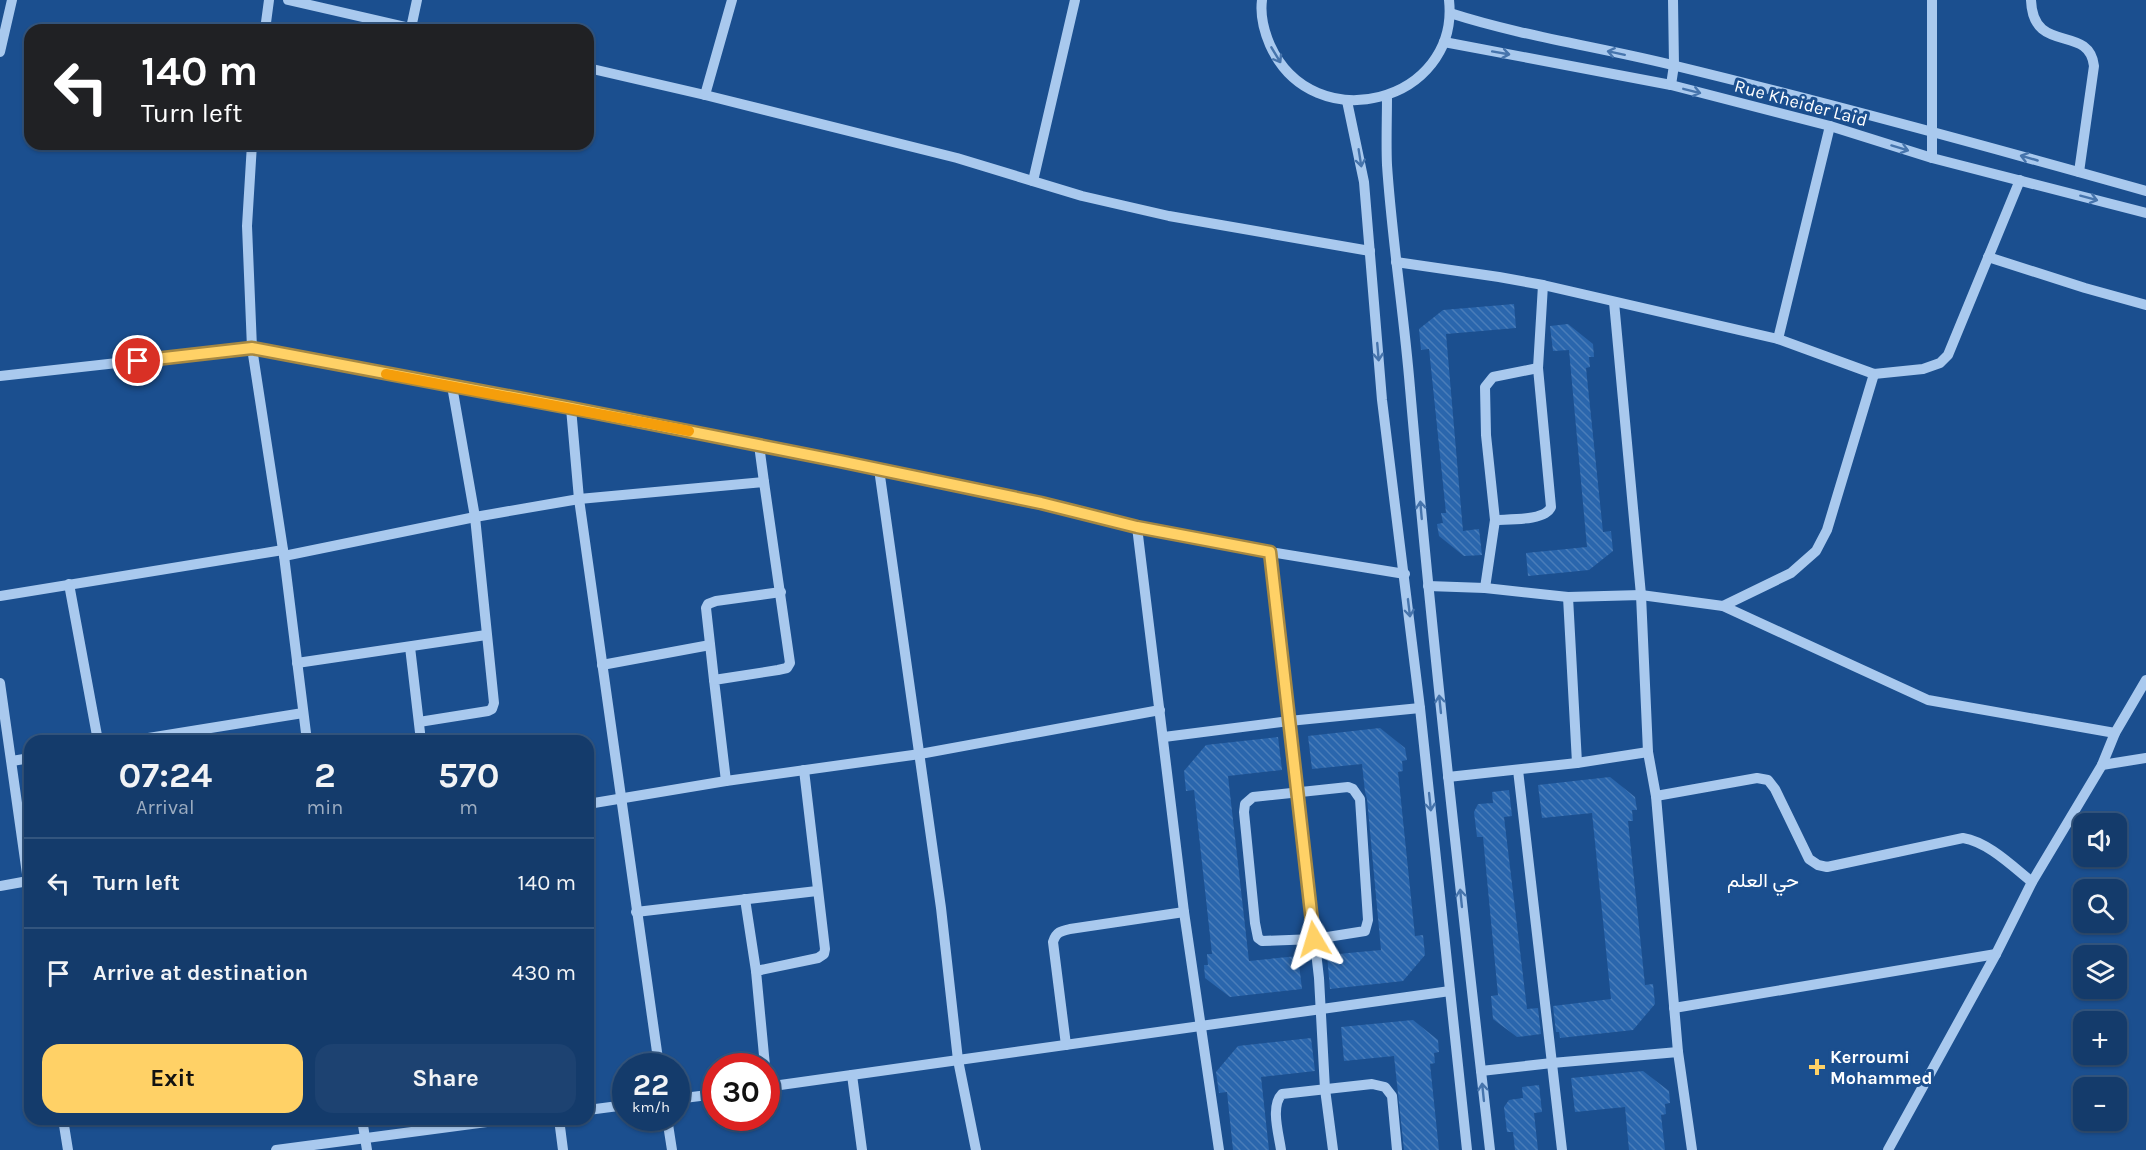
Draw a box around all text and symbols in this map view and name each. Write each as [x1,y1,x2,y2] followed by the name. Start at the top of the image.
[141,46,258,96] text: 140 m
[1270,46,1282,63] one-way arrow
[1491,47,1510,58] one-way arrow
[1607,47,1627,58] one-way arrow
[42,48,120,126] icon: left
[1732,75,1870,131] street label: Rue Kheider Laid
[1682,85,1701,97] one-way arrow
[141,97,242,129] text: Turn left
[1891,143,1910,154] one-way arrow
[1355,148,1366,167] one-way arrow
[2020,152,2039,163] one-way arrow
[2079,193,2098,204] one-way arrow
[112,335,163,386] pin
[1373,342,1384,362] one-way arrow
[121,344,154,377] icon: arrive
[1415,501,1426,521] one-way arrow
[1404,598,1415,618] one-way arrow
[1434,695,1445,715] one-way arrow
[119,754,212,796] text: 07:24
[314,754,336,796] text: 2
[438,754,499,796] text: 570
[1425,792,1436,812] one-way arrow
[136,796,195,819] text: Arrival
[307,796,343,819] text: min
[459,796,478,819] text: m
[2073,813,2127,1131] map controls
[2073,813,2127,867] button: sound
[42,867,75,900] icon: left
[1727,869,1799,897] district label: حي العلم
[93,870,180,896] text: Turn left
[518,870,576,896] text: 140 m
[2073,879,2127,933] button: search
[1455,889,1466,909] one-way arrow
[1282,907,1346,971] position arrow
[2073,945,2127,999] button: layers
[42,957,75,990] icon: arrive
[93,960,308,986] text: Arrive at destination
[512,960,576,986] text: 430 m
[2073,1011,2127,1065] button: +
[42,1044,303,1113] button: Exit
[315,1044,576,1113] button: Share
[1830,1046,1932,1089] place label: Kerroumi Mohammed
[702,1053,780,1131] speed limit sign: 30
[1808,1058,1826,1076] marker: Kerroumi Mohammed
[633,1067,669,1103] text: 22
[2073,1077,2127,1131] button: −
[1477,1082,1488,1102] one-way arrow
[632,1098,670,1116] text: km/h

